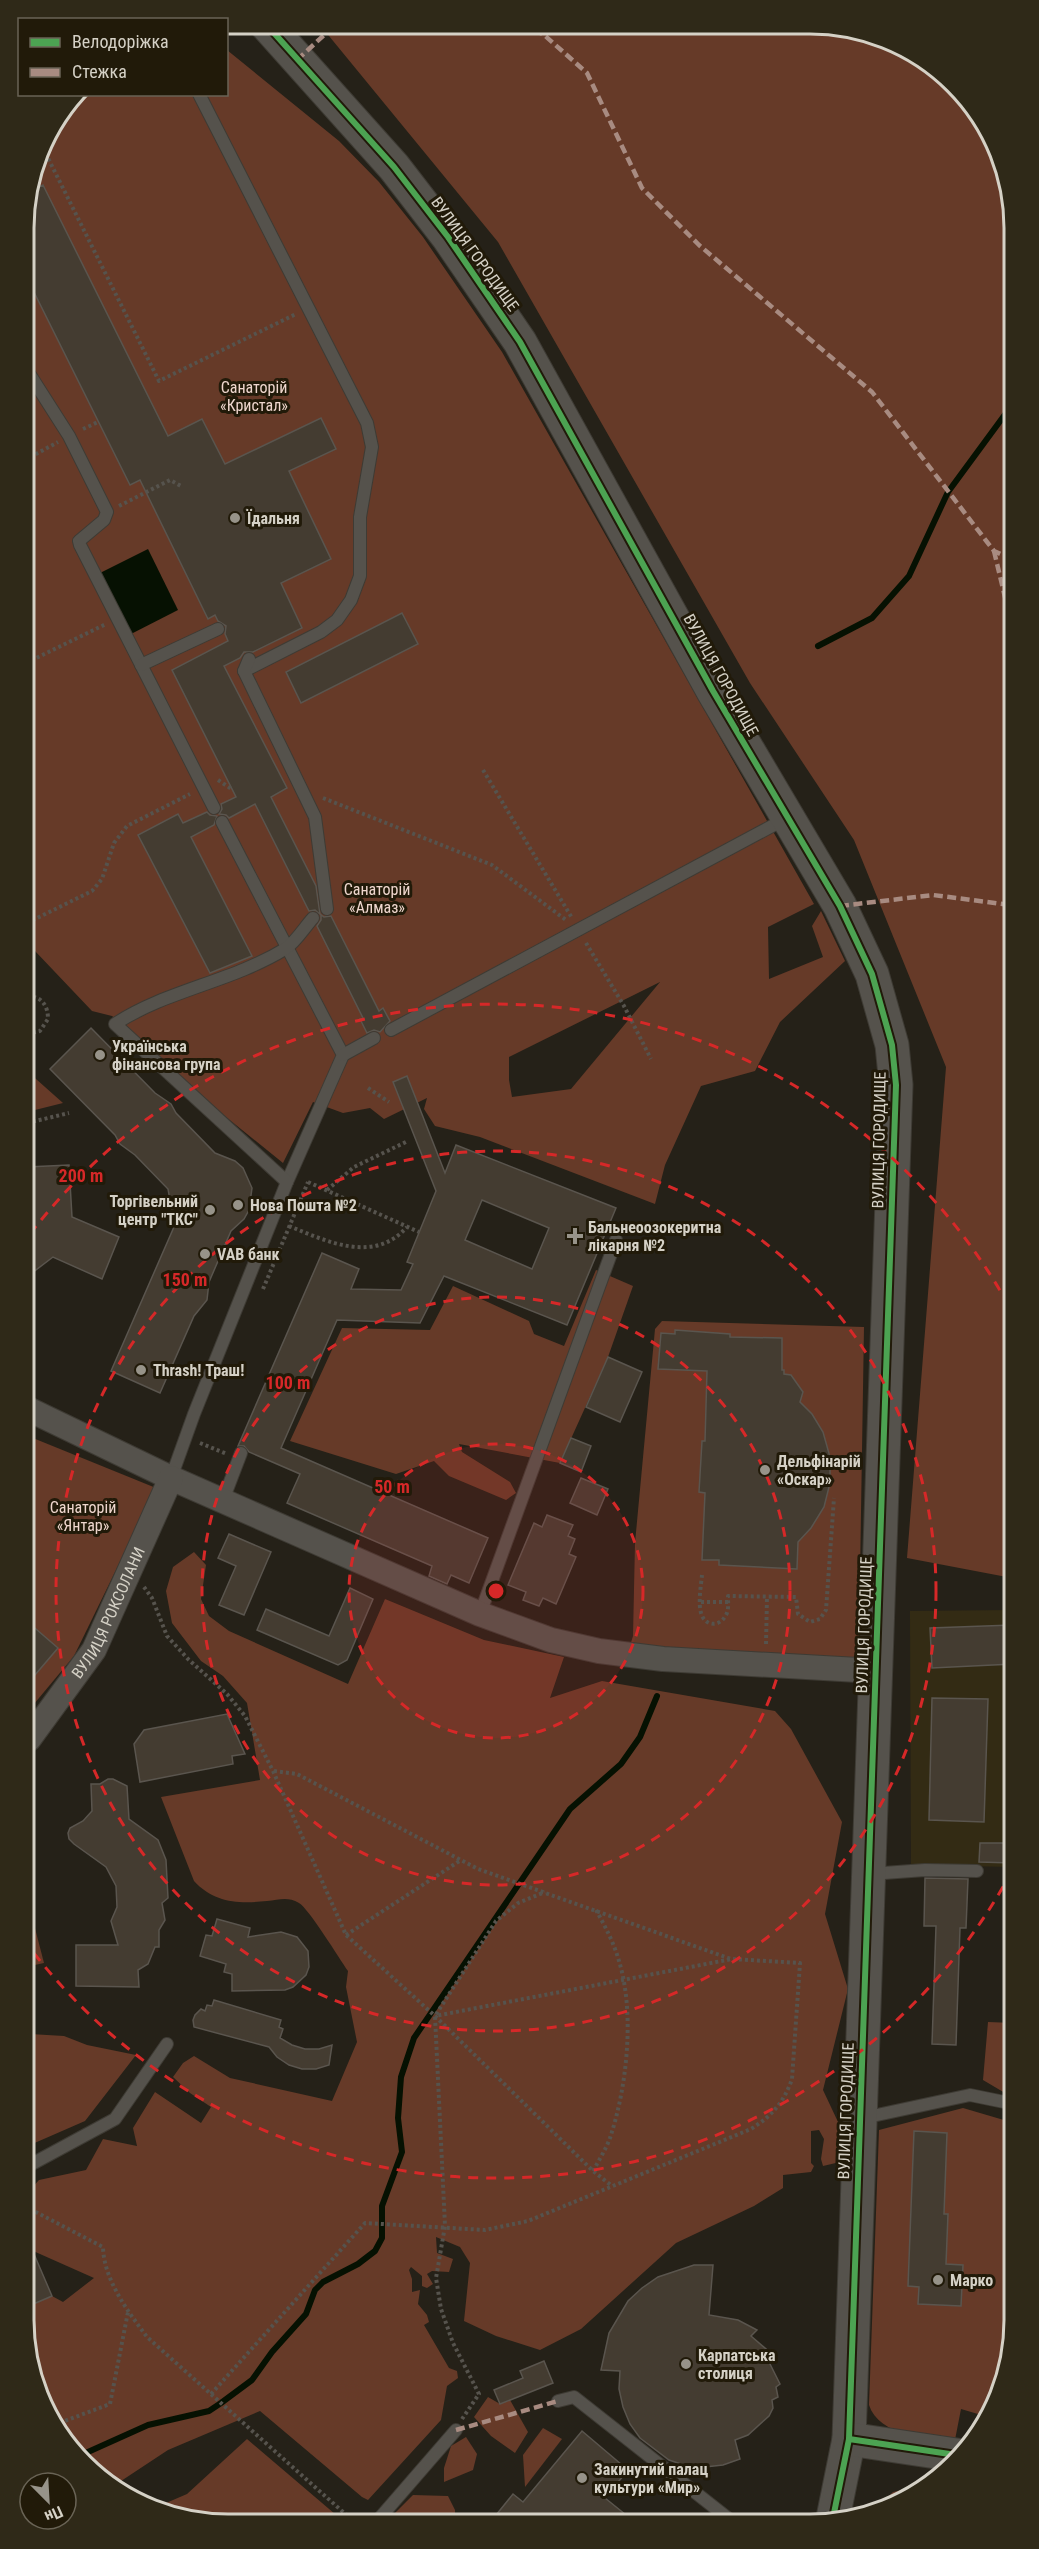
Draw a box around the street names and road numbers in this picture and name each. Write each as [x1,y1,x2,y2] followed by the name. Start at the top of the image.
[427,193,523,315] street label: ВУЛИЦЯ ГОРОДИЩЕ
[680,611,762,739] street label: ВУЛИЦЯ ГОРОДИЩЕ
[868,1071,890,1208] street label: ВУЛИЦЯ ГОРОДИЩЕ
[67,1544,148,1682] street label: ВУЛИЦЯ РОКСОЛАНИ
[852,1556,876,1694] street label: ВУЛИЦЯ ГОРОДИЩЕ
[834,2042,858,2180] street label: ВУЛИЦЯ ГОРОДИЩЕ

